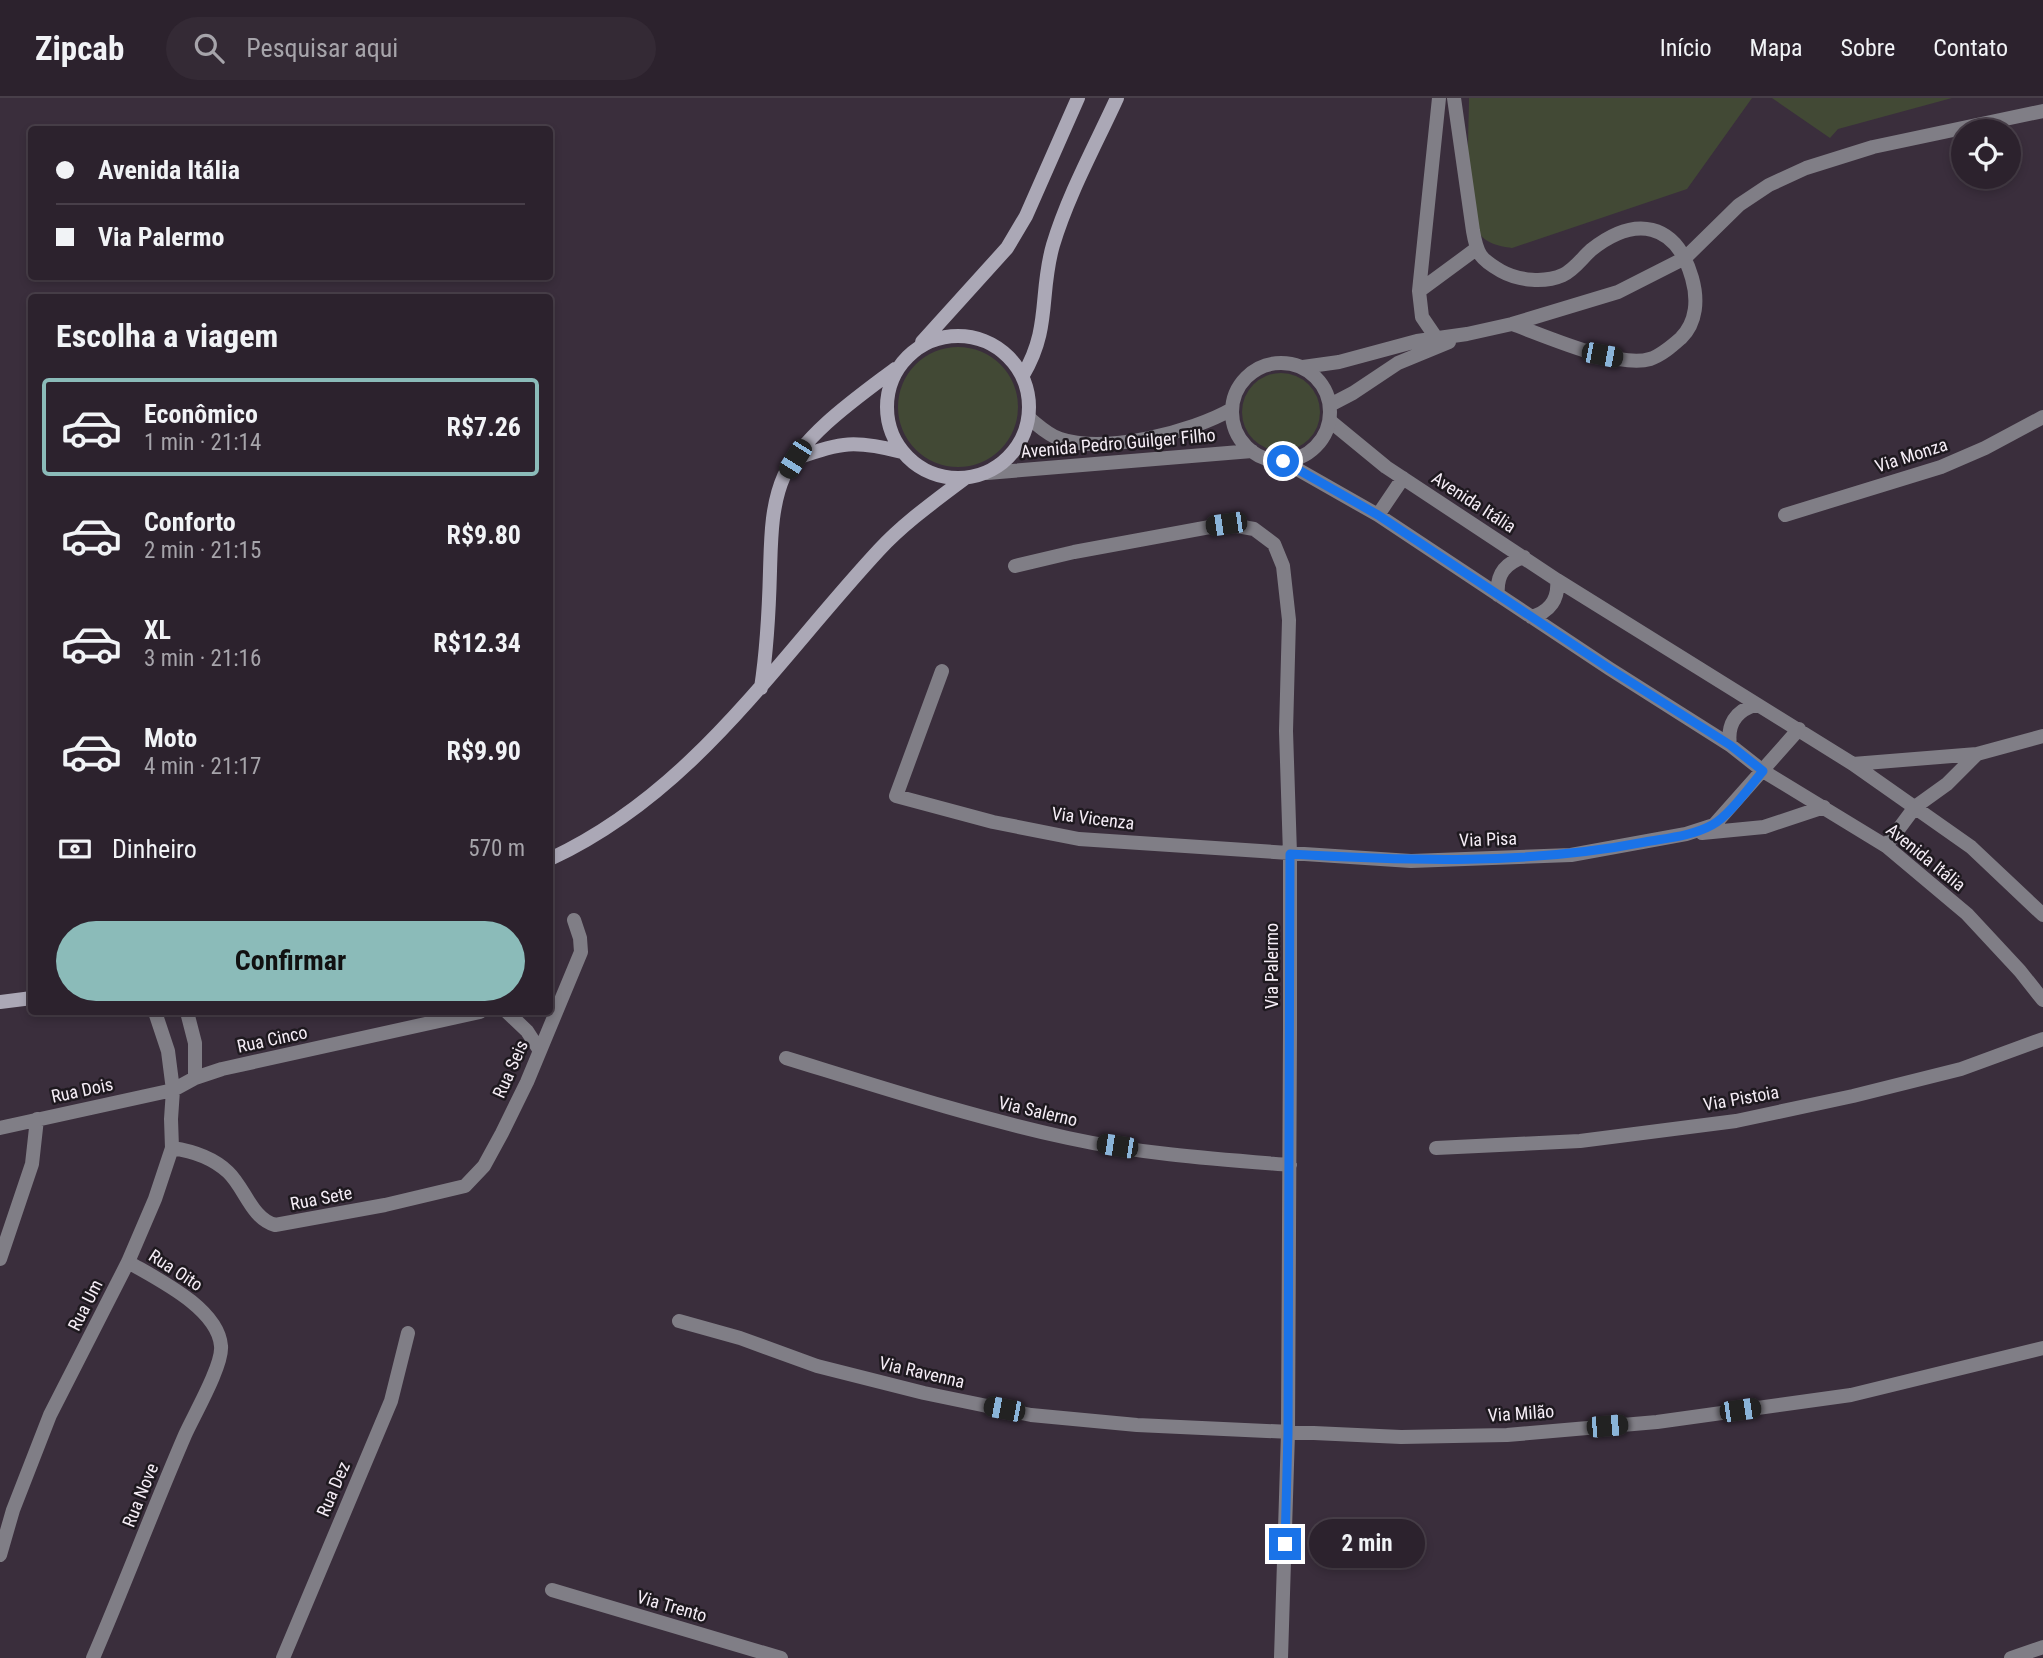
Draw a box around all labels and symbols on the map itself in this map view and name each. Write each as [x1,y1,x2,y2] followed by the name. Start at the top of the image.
[1580,341,1625,369] car
[1020,424,1216,462] street label: Avenida Pedro Guilger Filho
[1872,433,1950,477] street label: Via Monza
[775,436,816,482] car
[1267,445,1299,477] route start
[1428,467,1520,537] street label: Avenida Itália
[1204,511,1249,537] car
[1050,803,1136,833] street label: Via Vicenza
[1882,819,1970,895] street label: Avenida Itália
[1459,827,1517,851] street label: Via Pisa
[1261,923,1282,1009] street label: Via Palermo
[235,1021,309,1057] street label: Rua Cinco
[488,1037,532,1101] street label: Rua Seis
[49,1073,115,1107] street label: Rua Dois
[1702,1081,1780,1115] street label: Via Pistoia
[996,1092,1080,1130] street label: Via Salerno
[1095,1132,1140,1160] car
[288,1182,354,1214] street label: Rua Sete
[145,1245,207,1295] street label: Rua Oito
[63,1276,107,1334] street label: Rua Um
[877,1352,967,1392] street label: Via Ravenna
[982,1395,1027,1423] car
[1718,1397,1763,1423] car
[1487,1400,1555,1426] street label: Via Milão
[1586,1414,1629,1438] car
[312,1458,354,1520] street label: Rua Dez
[118,1460,162,1530] street label: Rua Nove
[1310,1520,1425,1568] callout: 2 min
[1269,1528,1301,1560] route end
[635,1586,709,1626] street label: Via Trento

